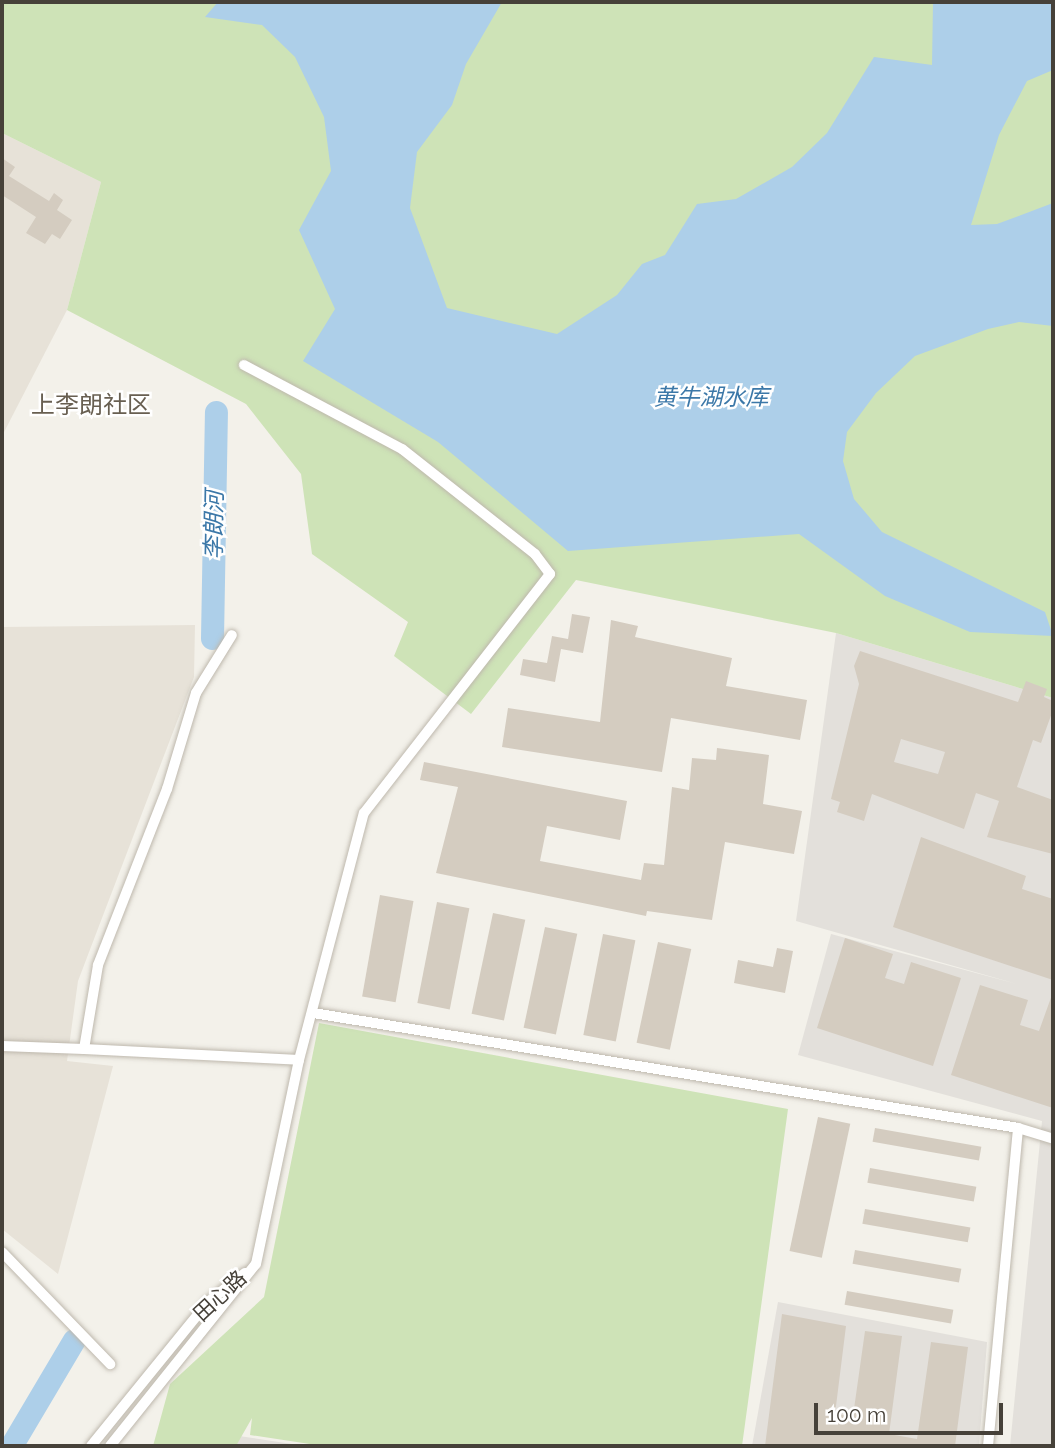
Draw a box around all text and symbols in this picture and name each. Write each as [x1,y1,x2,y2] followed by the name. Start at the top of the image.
[654,383,768,411] water label: 黄牛湖水库
[31,391,151,419] district label: 上李朗社区
[200,490,228,560] water label: 李朗河
[188,1265,252,1327] street label: 田心路
[817,1388,1006,1432] scale bar
[827,1402,886,1427] text: 100 m

